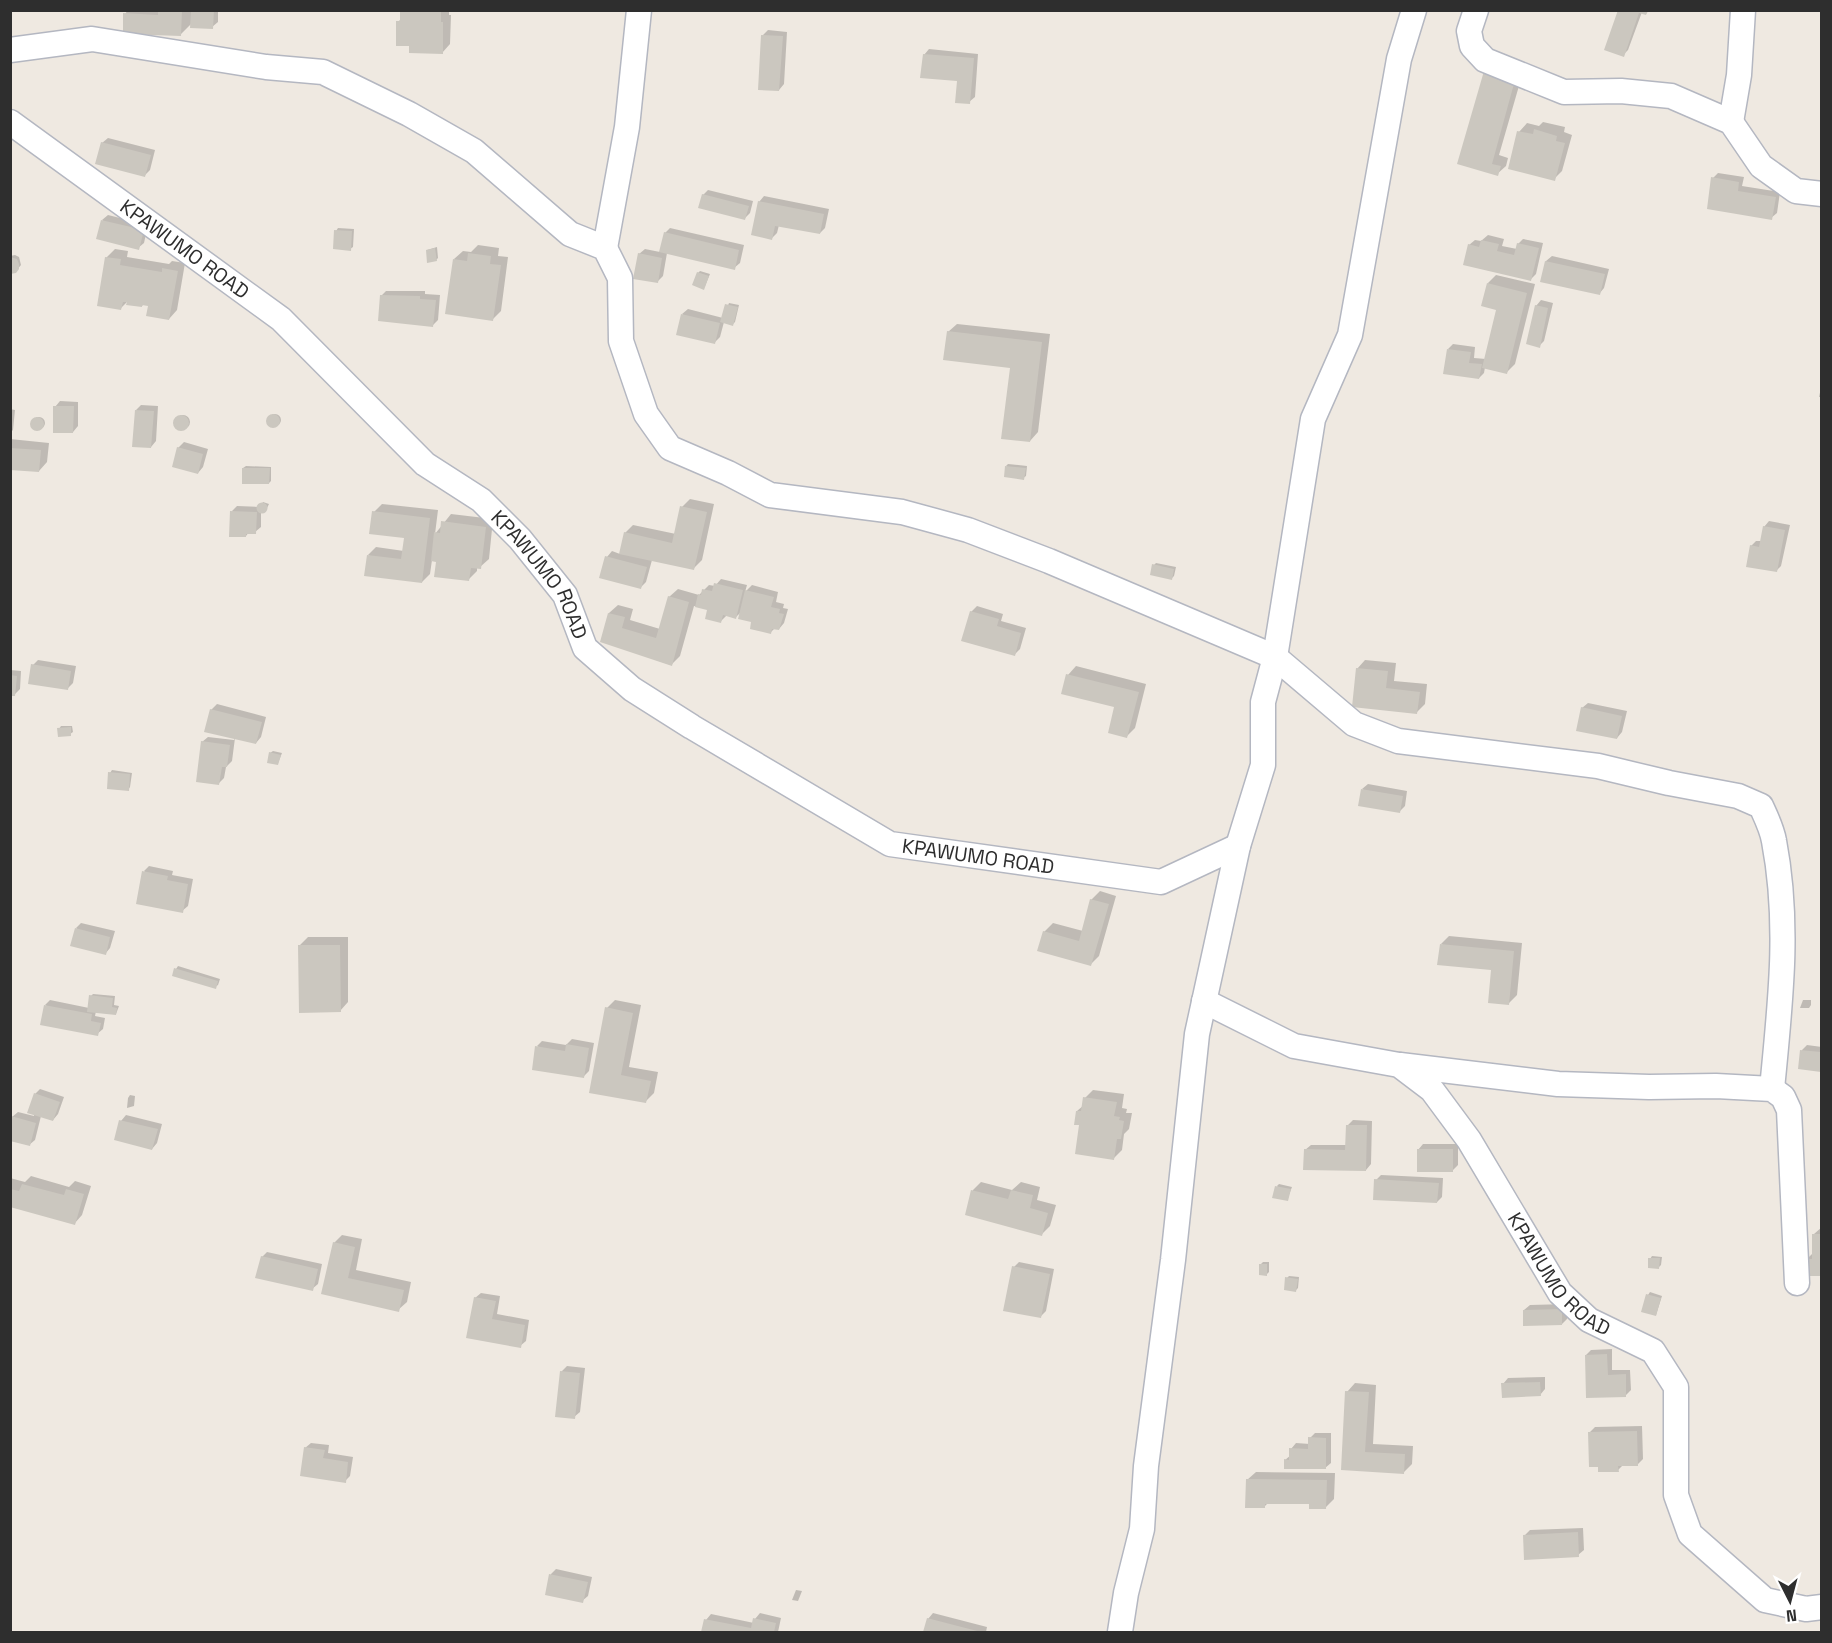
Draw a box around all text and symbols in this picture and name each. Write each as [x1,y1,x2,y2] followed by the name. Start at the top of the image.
[115,193,254,305] street label: KPAWUMO ROAD
[485,504,593,642] street label: KPAWUMO ROAD
[900,833,1056,880] street label: KPAWUMO ROAD
[1502,1208,1615,1341] street label: KPAWUMO ROAD
[1760,1571,1820,1631] north arrow
[1785,1604,1798,1626] text: N

